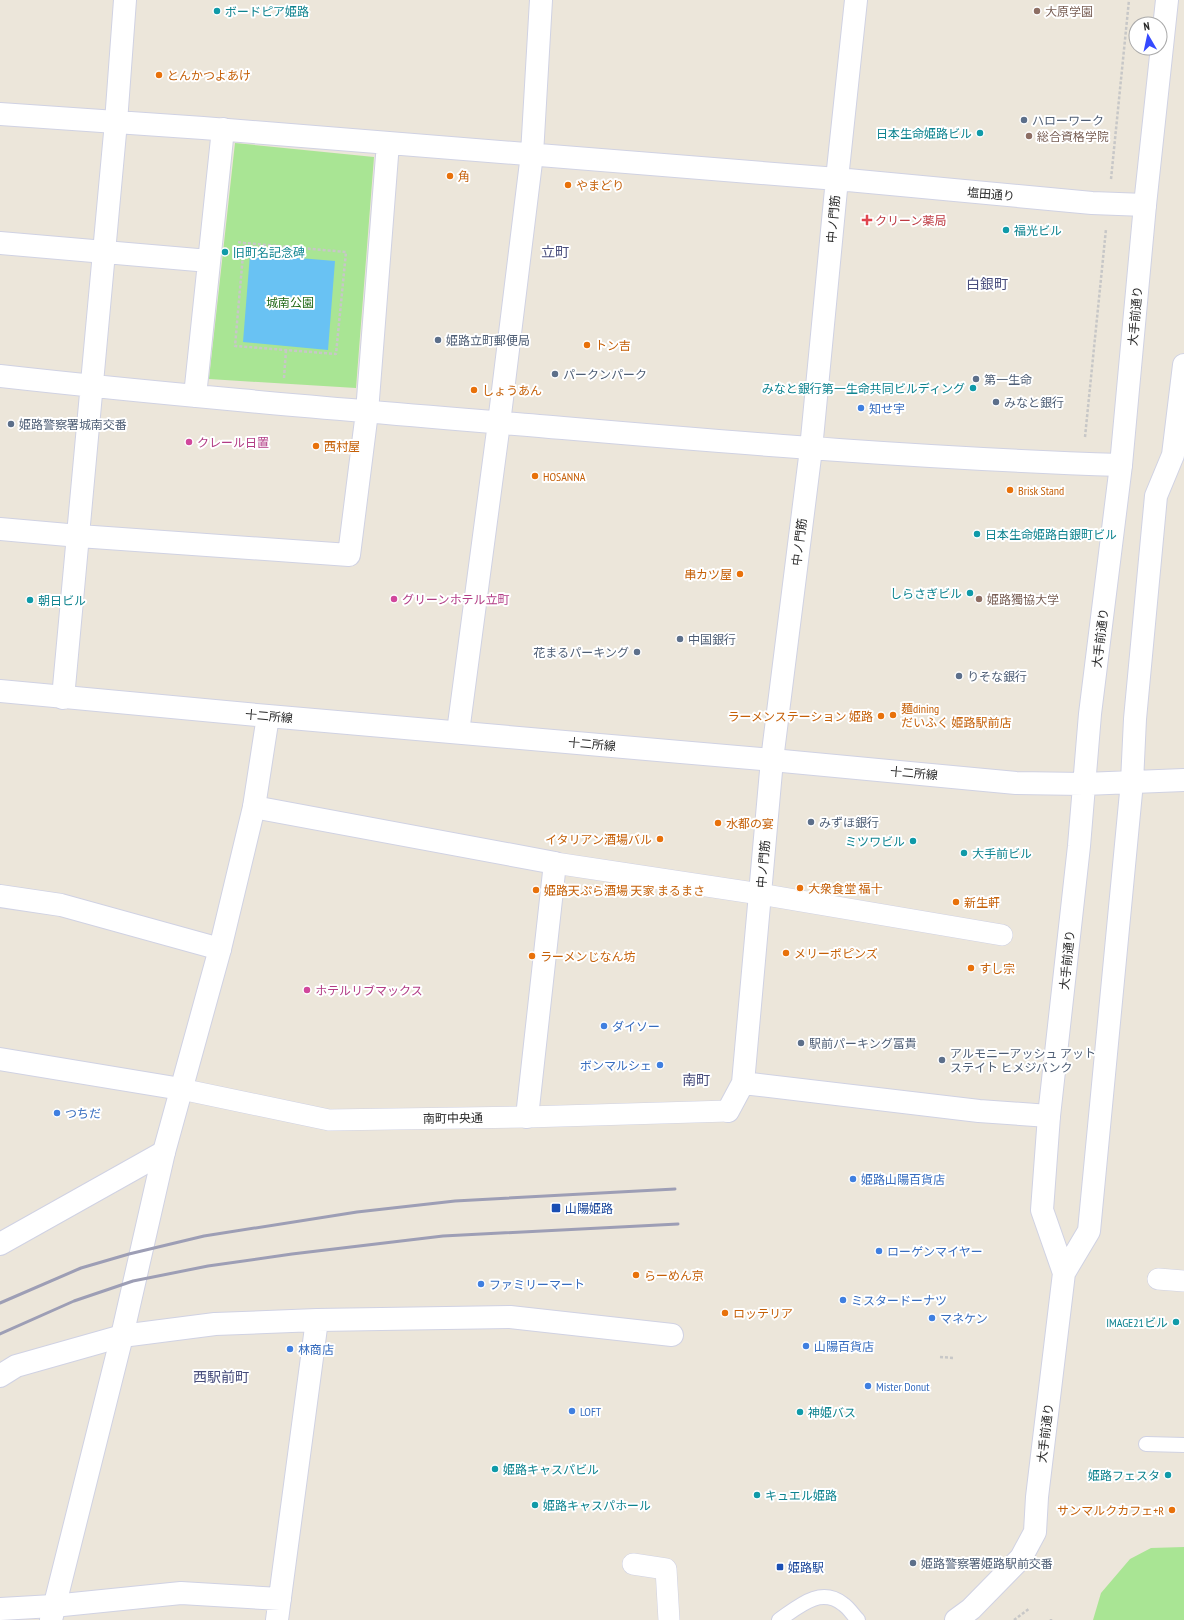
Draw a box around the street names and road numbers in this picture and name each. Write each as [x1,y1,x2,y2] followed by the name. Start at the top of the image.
[966,184,1016,204] street label: 塩田通り
[823,194,843,244] street label: 中ノ門筋
[1125,285,1145,347] street label: 大手前通り
[789,517,809,567] street label: 中ノ門筋
[1089,607,1111,669] street label: 大手前通り
[244,706,294,726] street label: 十二所線
[567,734,617,754] street label: 十二所線
[889,763,939,783] street label: 十二所線
[753,839,773,889] street label: 中ノ門筋
[1056,929,1078,991] street label: 大手前通り
[423,1110,483,1126] street label: 南町中央通
[1034,1402,1056,1464] street label: 大手前通り

